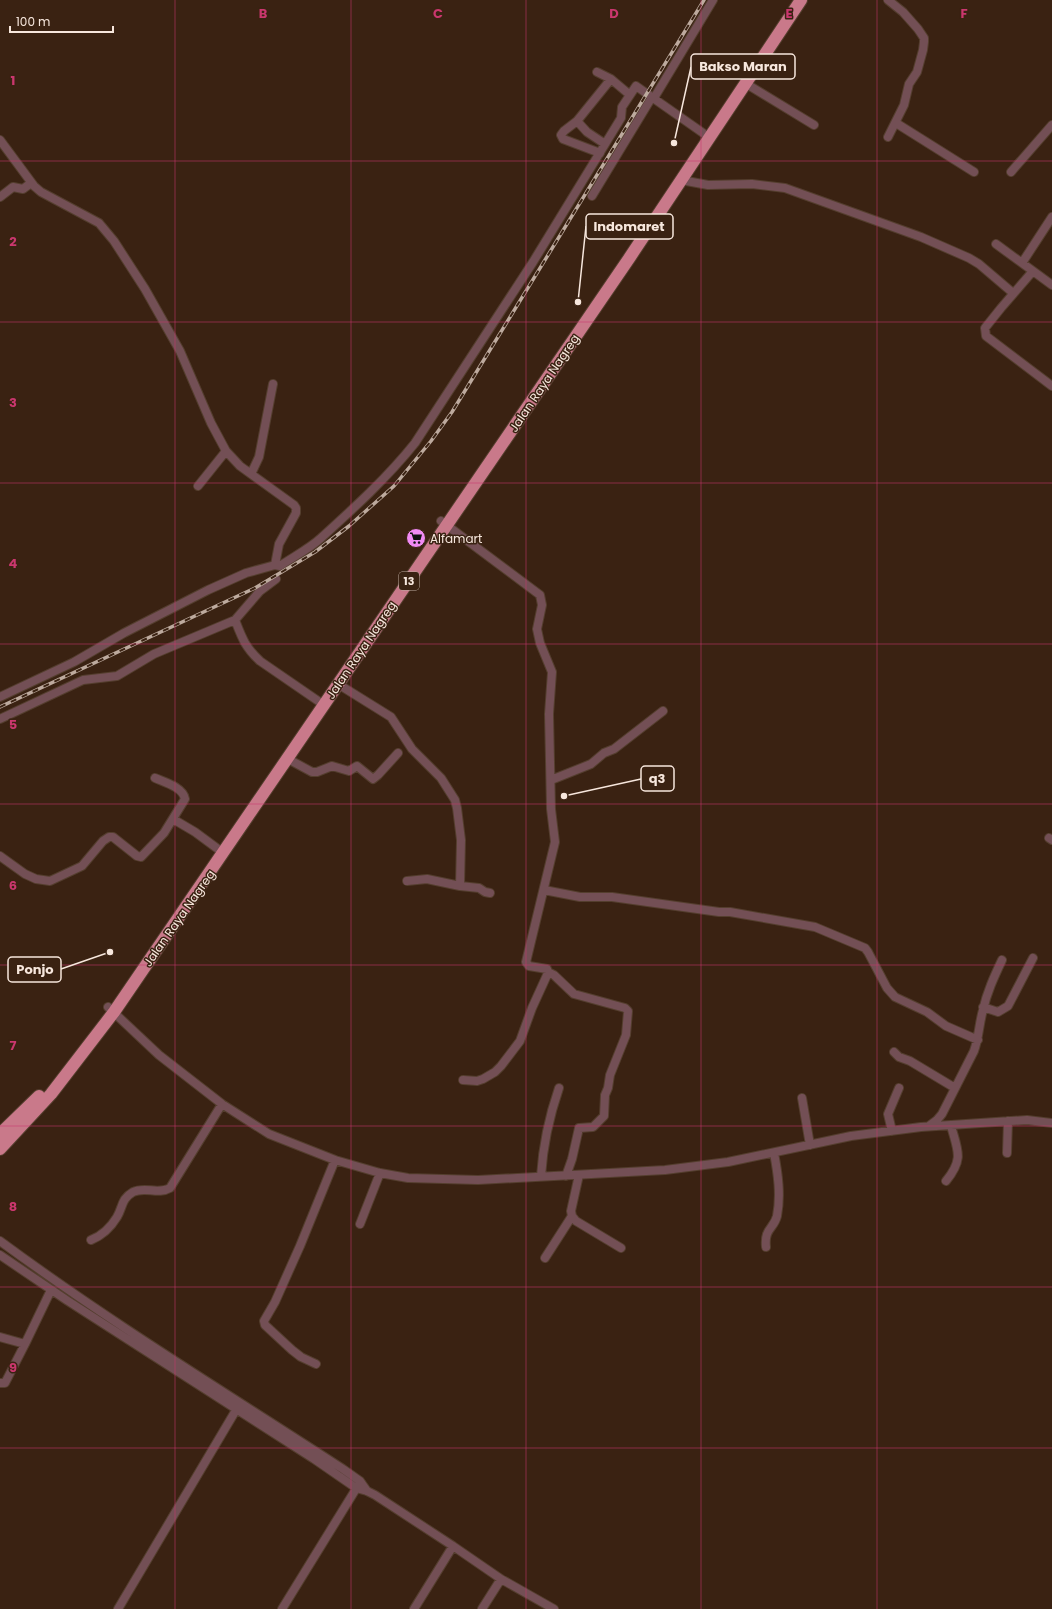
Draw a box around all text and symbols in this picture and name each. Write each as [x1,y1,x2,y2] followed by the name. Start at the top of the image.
[259,4,268,23] text: B
[433,4,443,23] text: C
[609,4,619,23] text: D
[785,4,793,23] text: E
[960,4,968,23] text: F
[10,8,113,34] scale bar
[16,13,50,30] text: 100 m
[691,54,795,79] callout: Bakso Maran
[699,57,787,76] text: Bakso Maran
[11,71,15,90] text: 1
[586,214,673,239] callout: Indomaret
[593,217,665,236] text: Indomaret
[9,232,17,251] text: 2
[505,331,583,435] street label: Jalan Raya Nagreg
[9,393,17,412] text: 3
[405,527,427,549] supermarket icon: Alfamart
[430,530,482,547] place label: Alfamart
[9,554,18,573] text: 4
[399,572,419,590] road number: 13
[322,598,400,702] street label: Jalan Raya Nagreg
[9,715,17,734] text: 5
[641,766,674,791] callout: q3
[649,769,665,788] text: q3
[139,866,219,970] street label: Jalan Raya Nagreg
[9,876,17,895] text: 6
[8,957,61,982] callout: Ponjo
[16,960,54,979] text: Ponjo
[10,1036,17,1055] text: 7
[9,1197,17,1216] text: 8
[9,1358,17,1377] text: 9

